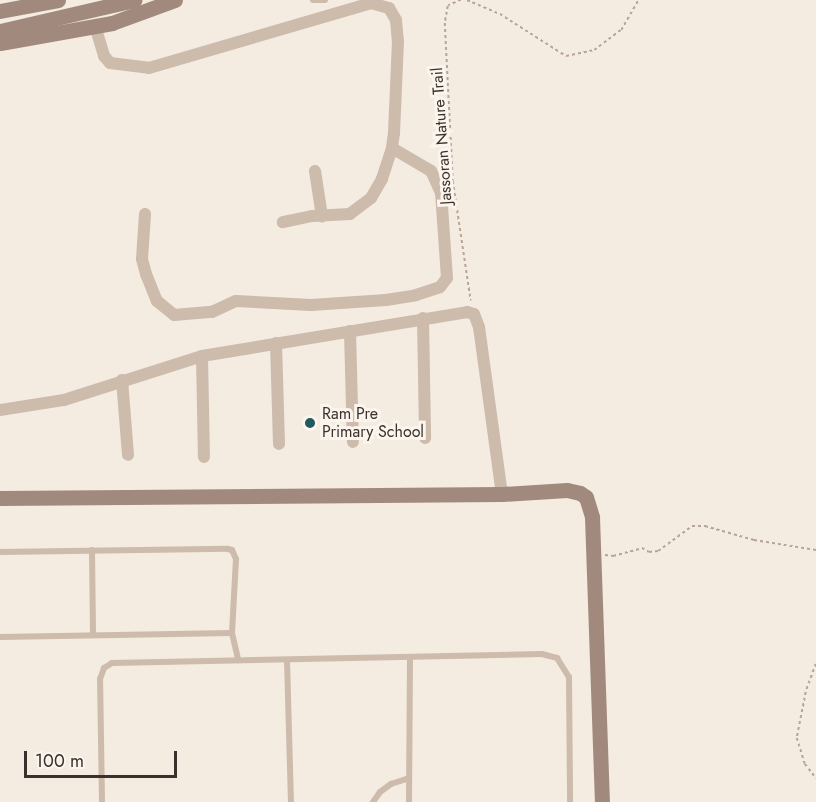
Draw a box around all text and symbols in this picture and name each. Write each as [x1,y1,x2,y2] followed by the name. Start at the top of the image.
[428,67,456,205] street label: Jassoran Nature Trail
[322,404,424,442] place label: Ram Pre Primary School
[303,416,317,430] marker: Ram Pre Primary School
[27,739,180,777] scale bar
[35,748,84,774] text: 100 m

